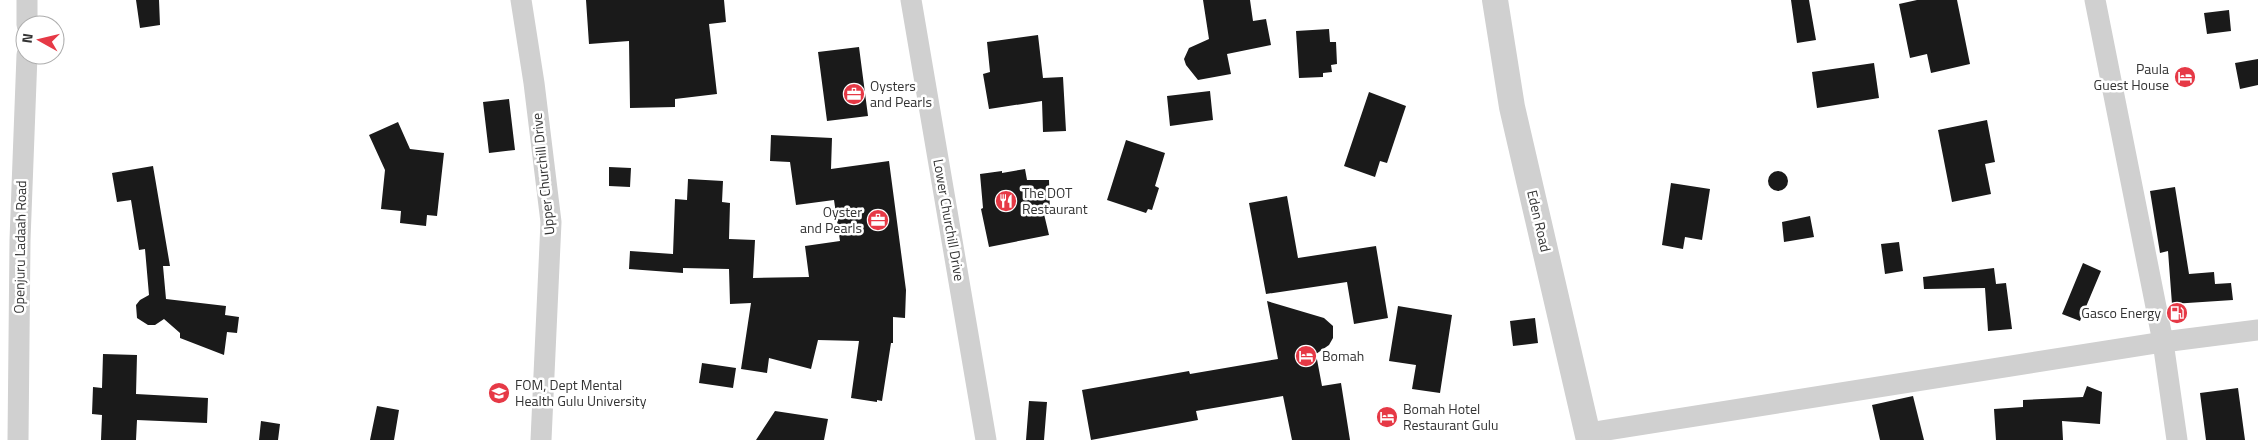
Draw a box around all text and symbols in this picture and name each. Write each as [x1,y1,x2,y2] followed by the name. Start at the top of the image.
[15,15,65,65] north arrow
[16,32,38,44] text: N
[2094,58,2169,95] place label: Paula Guest House
[2173,65,2197,89] hotel icon: Paula Guest House
[870,75,932,112] place label: Oysters and Pearls
[842,82,866,106] office icon: Oysters and Pearls
[526,112,559,236] street label: Upper Churchill Drive
[928,157,971,283] street label: Lower Churchill Drive
[8,180,31,314] street label: Openjuru Ladaah Road
[1022,182,1088,219] place label: The DOT Restaurant
[1522,188,1557,254] street label: Eden Road
[994,189,1018,213] restaurant icon: The DOT Restaurant
[800,201,862,238] place label: Oyster and Pearls
[866,208,890,232] office icon: Oyster and Pearls
[2165,301,2189,325] fuel station icon: Gasco Energy
[2081,302,2161,323] place label: Gasco Energy
[1294,344,1318,368] hotel icon: Bomah
[1322,345,1364,366] place label: Bomah
[515,374,647,411] place label: FOM, Dept Mental Health Gulu University
[487,381,511,405] school or university icon: FOM, Dept Mental Health Gulu University
[1403,398,1499,435] place label: Bomah Hotel Restaurant Gulu
[1375,405,1399,429] hotel icon: Bomah Hotel Restaurant Gulu

